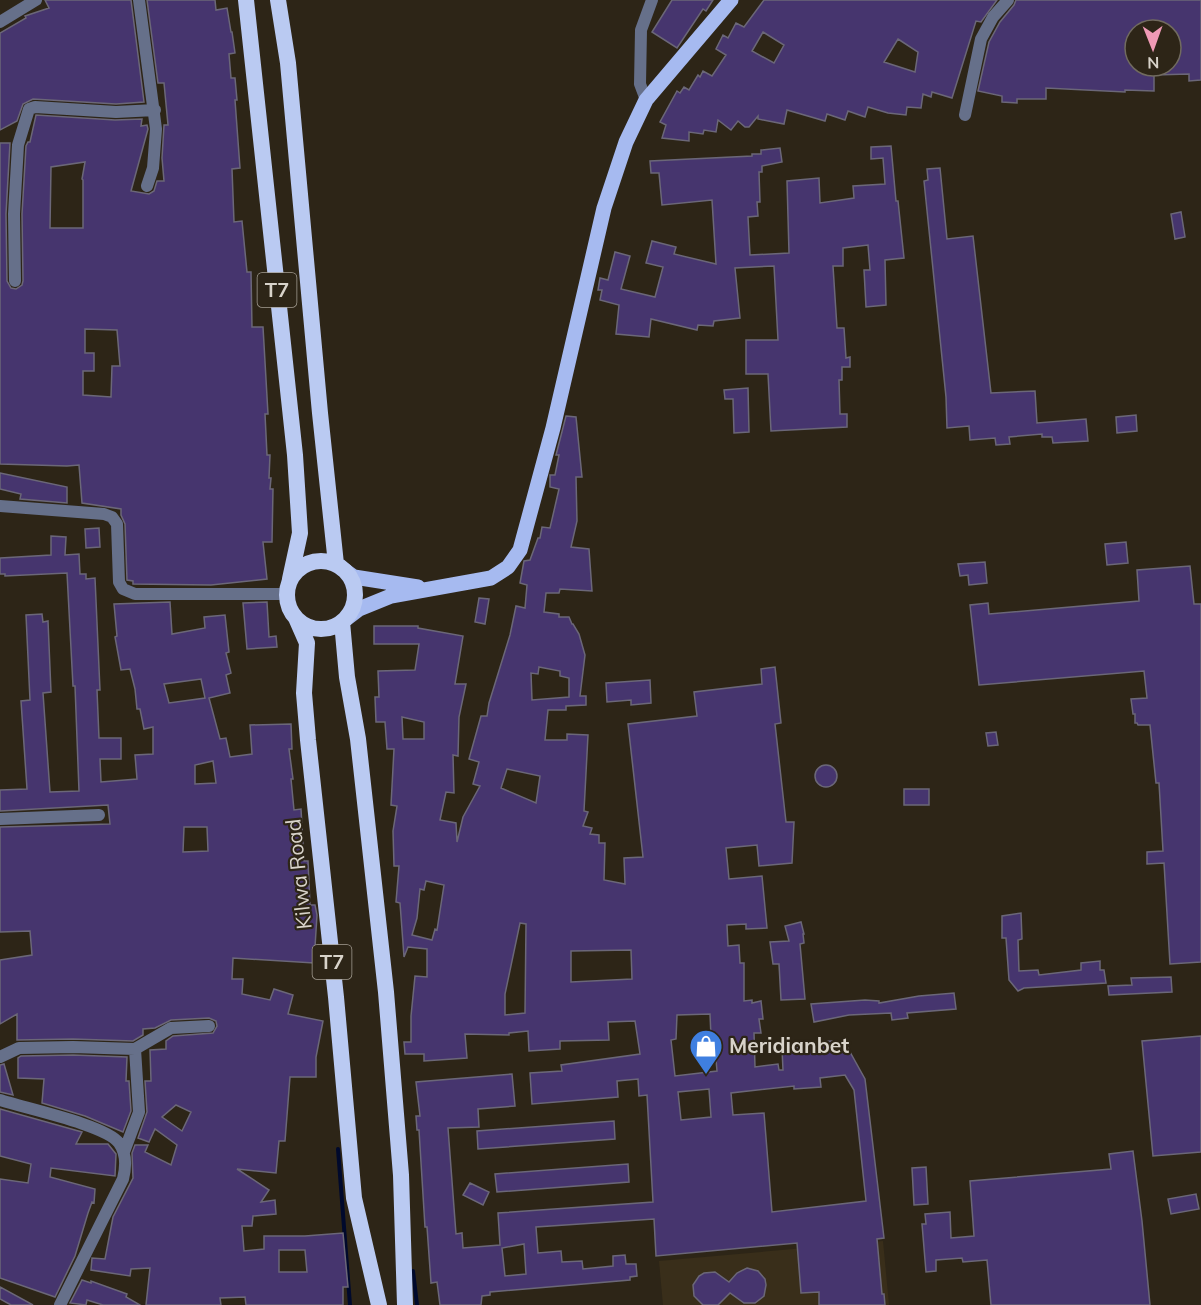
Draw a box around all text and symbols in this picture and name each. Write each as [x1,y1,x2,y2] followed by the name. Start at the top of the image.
[1123,18,1183,78] north arrow
[1147,53,1159,73] text: N
[258,273,296,307] road number: T7
[279,818,317,931] street label: Kilwa Road
[312,945,352,979] road number: T7
[688,1028,724,1075] shop icon: Meridianbet
[729,1032,849,1058] place label: Meridianbet

